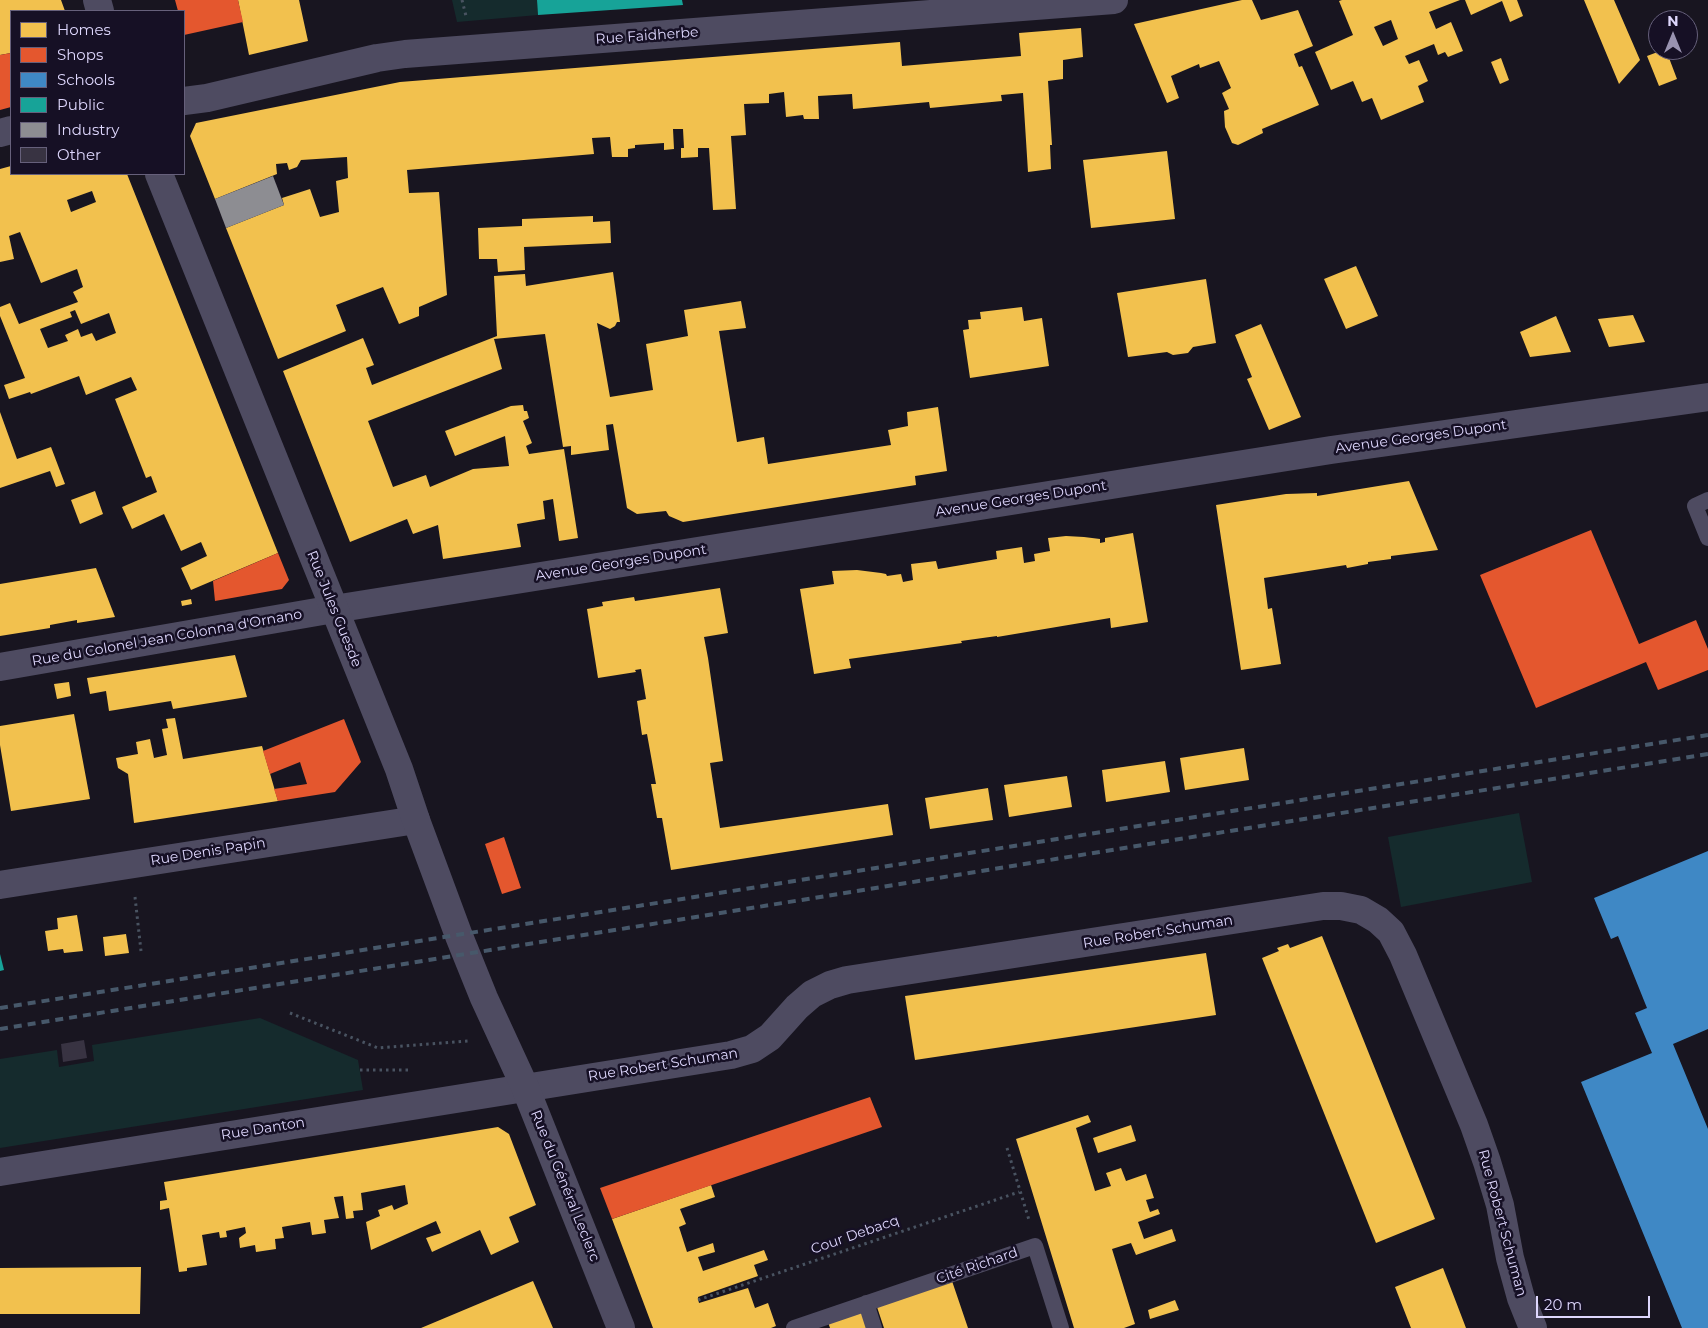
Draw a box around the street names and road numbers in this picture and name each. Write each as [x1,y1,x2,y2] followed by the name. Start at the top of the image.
[595,24,699,48] street label: Rue Faidherbe
[1334,417,1508,457] street label: Avenue Georges Dupont
[934,477,1108,521] street label: Avenue Georges Dupont
[534,541,708,585] street label: Avenue Georges Dupont
[303,548,365,670] street label: Rue Jules Guesde
[31,606,303,670] street label: Rue du Colonel Jean Colonna d'Ornano
[149,835,267,869] street label: Rue Denis Papin
[1082,912,1234,952] street label: Rue Robert Schuman
[587,1045,739,1085] street label: Rue Robert Schuman
[527,1108,603,1264] street label: Rue du Général Leclerc
[220,1114,306,1144] street label: Rue Danton
[1474,1148,1530,1298] street label: Rue Robert Schuman
[809,1212,901,1258] street label: Cour Debacq
[934,1244,1020,1288] street label: Cité Richard

